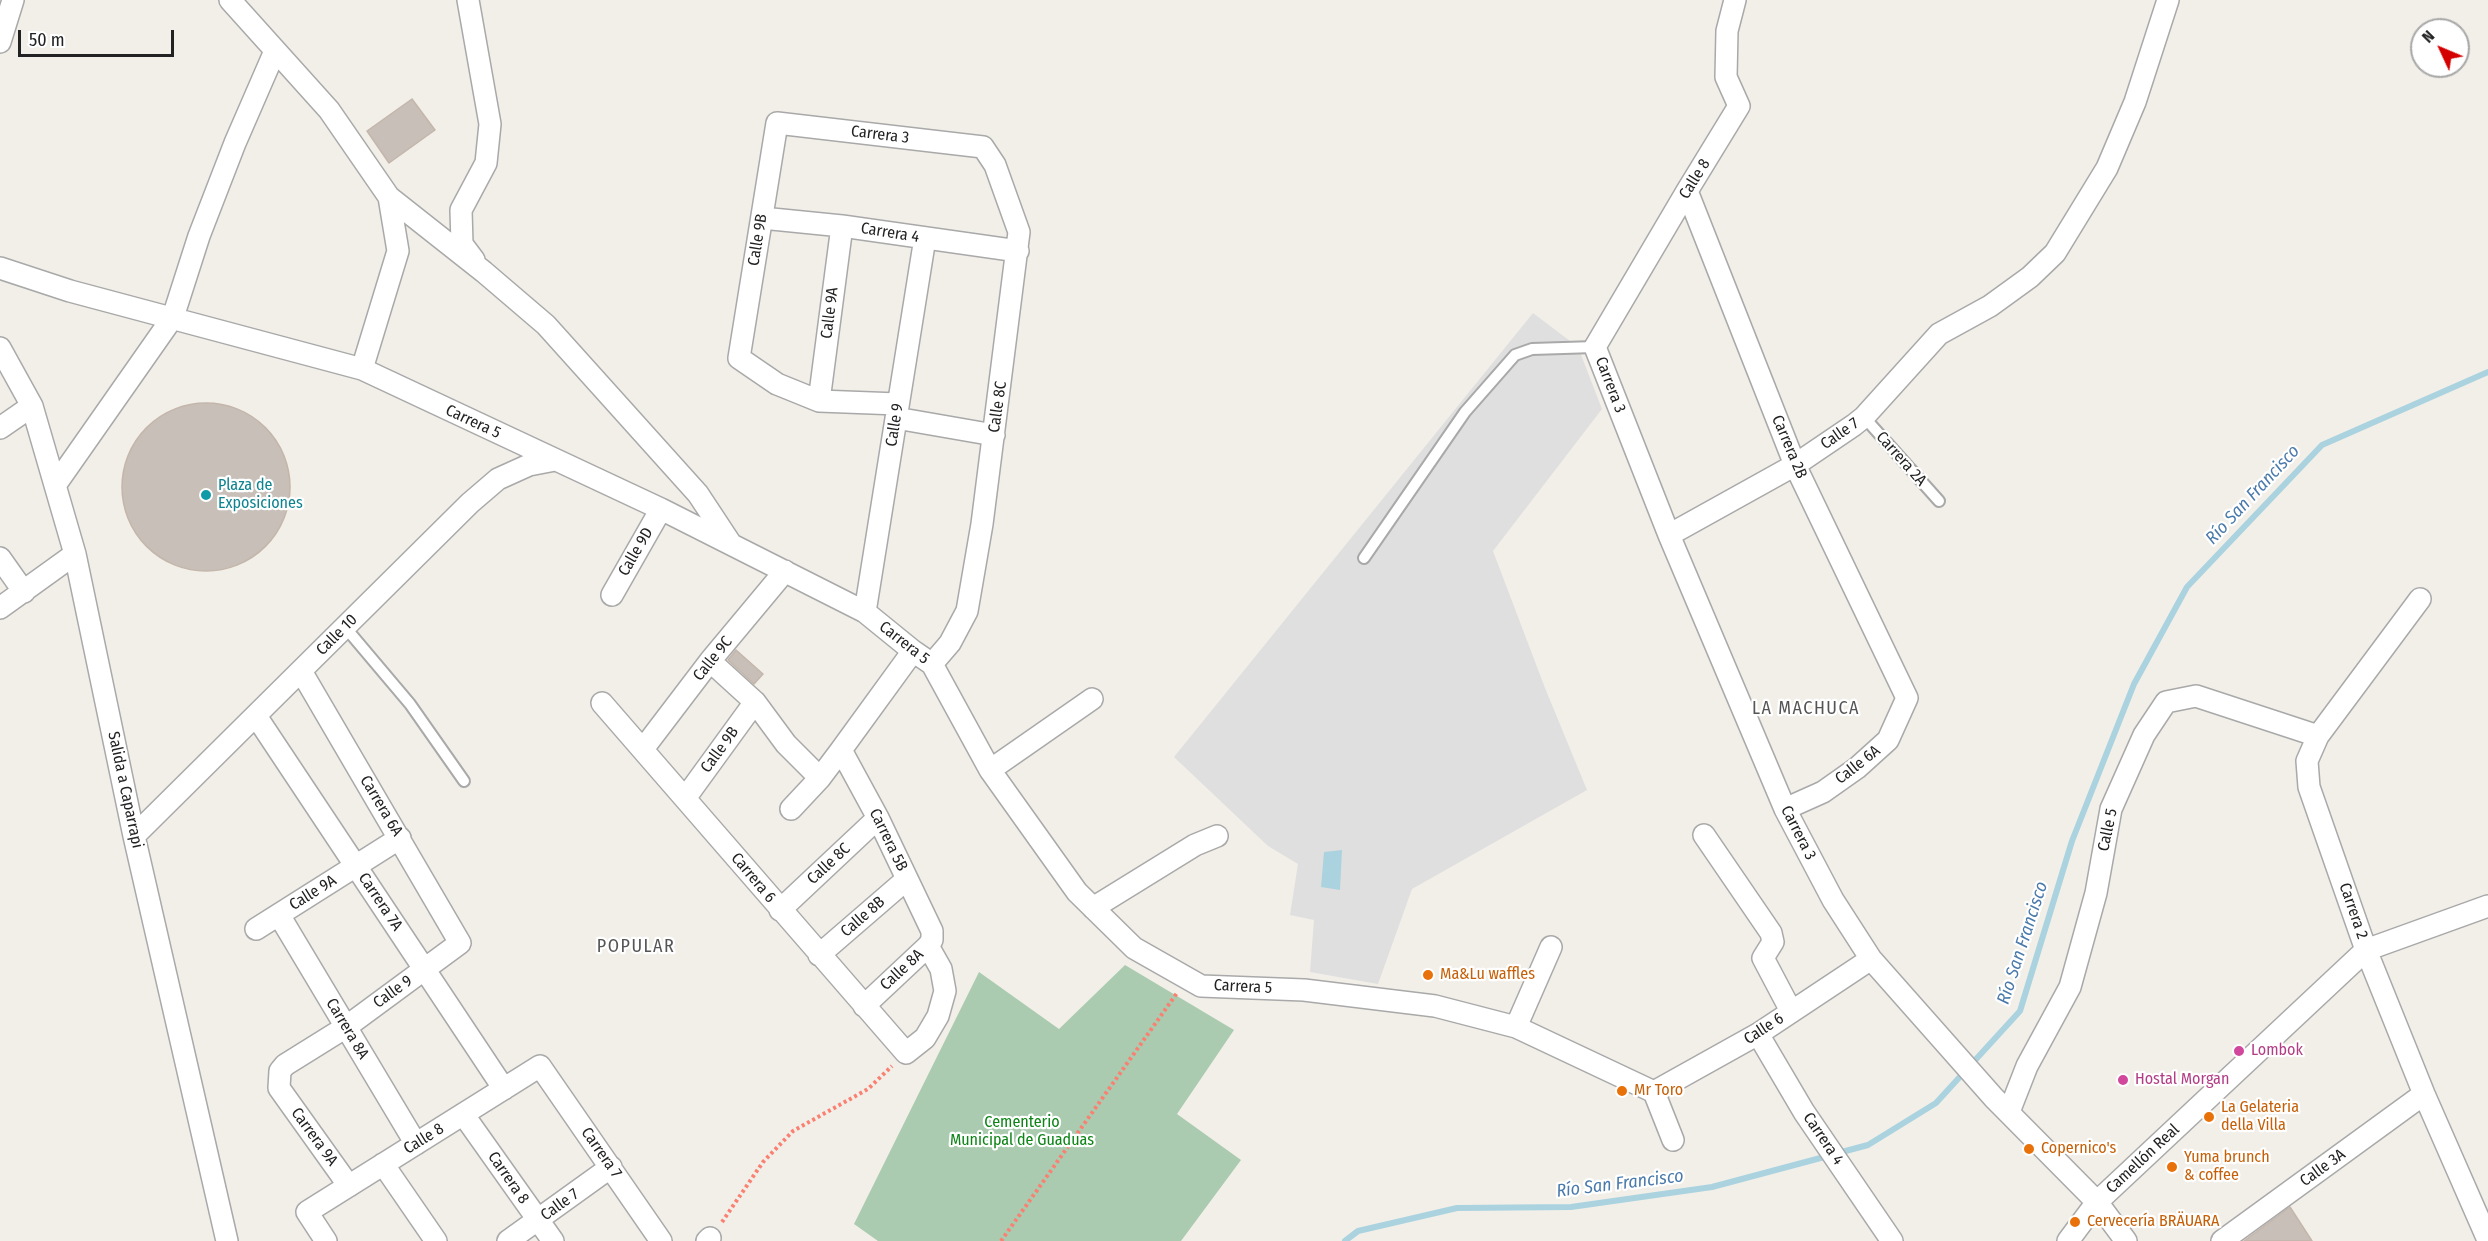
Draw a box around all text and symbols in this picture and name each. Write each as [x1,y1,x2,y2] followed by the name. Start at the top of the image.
[21,18,177,56] scale bar
[2410,18,2470,78] north arrow
[2418,26,2438,47] text: N
[29,29,65,51] text: 50 m
[850,122,910,148] street label: Carrera 3
[1675,155,1715,203] street label: Calle 8
[744,213,772,267] street label: Calle 9B
[859,219,921,247] street label: Carrera 4
[817,286,843,340] street label: Calle 9A
[1591,354,1629,416] street label: Carrera 3
[985,380,1011,434] street label: Calle 8C
[442,401,504,443] street label: Carrera 5
[882,402,908,448] street label: Calle 9
[1767,412,1811,482] street label: Carrera 2B
[1817,414,1863,454] street label: Calle 7
[1872,428,1930,490] street label: Carrera 2A
[2202,441,2304,549] water label: Río San Francisco
[218,476,303,514] place label: Plaza de Exposiciones
[199,488,213,502] marker: Plaza de Exposiciones
[614,524,658,580] street label: Calle 9D
[312,610,362,660] street label: Calle 10
[875,617,933,669] street label: Carrera 5
[689,633,737,685] street label: Calle 9C
[1752,698,1860,720] district label: LA MACHUCA
[697,723,743,777] street label: Calle 9B
[103,730,147,850] street label: Salida a Caparrapi
[1832,741,1884,789] street label: Calle 6A
[355,772,407,840] street label: Carrera 6A
[1776,803,1820,863] street label: Carrera 3
[865,806,911,874] street label: Carrera 5B
[2094,807,2122,853] street label: Calle 5
[804,839,854,889] street label: Calle 8C
[727,849,779,907] street label: Carrera 6
[354,869,406,935] street label: Carrera 7A
[286,871,340,915] street label: Calle 9A
[1993,879,2053,1007] water label: Río San Francisco
[2334,880,2372,942] street label: Carrera 2
[837,893,889,941] street label: Calle 8B
[597,936,675,958] district label: POPULAR
[876,945,928,995] street label: Calle 8A
[1440,965,1535,985] place label: Ma&Lu waffles
[1421,968,1435,982] marker: Ma&Lu waffles
[370,971,416,1013] street label: Calle 9
[1213,976,1273,998] street label: Carrera 5
[321,995,373,1063] street label: Carrera 8A
[1740,1009,1788,1049] street label: Calle 6
[2251,1041,2303,1061] place label: Lombok
[2232,1044,2246,1058] marker: Lombok
[2135,1070,2229,1090] place label: Hostal Morgan
[2116,1073,2130,1087] marker: Hostal Morgan
[1634,1081,1683,1101] place label: Mr Toro
[1615,1084,1629,1098] marker: Mr Toro
[2221,1098,2299,1136] place label: La Gelateria della Villa
[286,1104,342,1170] street label: Carrera 9A
[1799,1109,1847,1169] street label: Carrera 4
[2202,1110,2216,1124] marker: La Gelateria della Villa
[950,1113,1094,1151] park label: Cementerio Municipal de Guaduas
[400,1119,448,1159] street label: Calle 8
[2102,1120,2184,1198] street label: Camellón Real
[577,1124,625,1182] street label: Carrera 7
[2041,1139,2116,1159] place label: Copernico's
[2022,1142,2036,1156] marker: Copernico's
[2297,1145,2349,1191] street label: Calle 3A
[483,1148,533,1208] street label: Carrera 8
[2184,1148,2270,1186] place label: Yuma brunch & coffee
[2165,1160,2179,1174] marker: Yuma brunch & coffee
[1555,1165,1685,1203] water label: Río San Francisco
[537,1185,583,1225] street label: Calle 7
[2087,1212,2219,1232] place label: Cervecería BRÄUARA
[2068,1215,2082,1229] marker: Cervecería BRÄUARA

